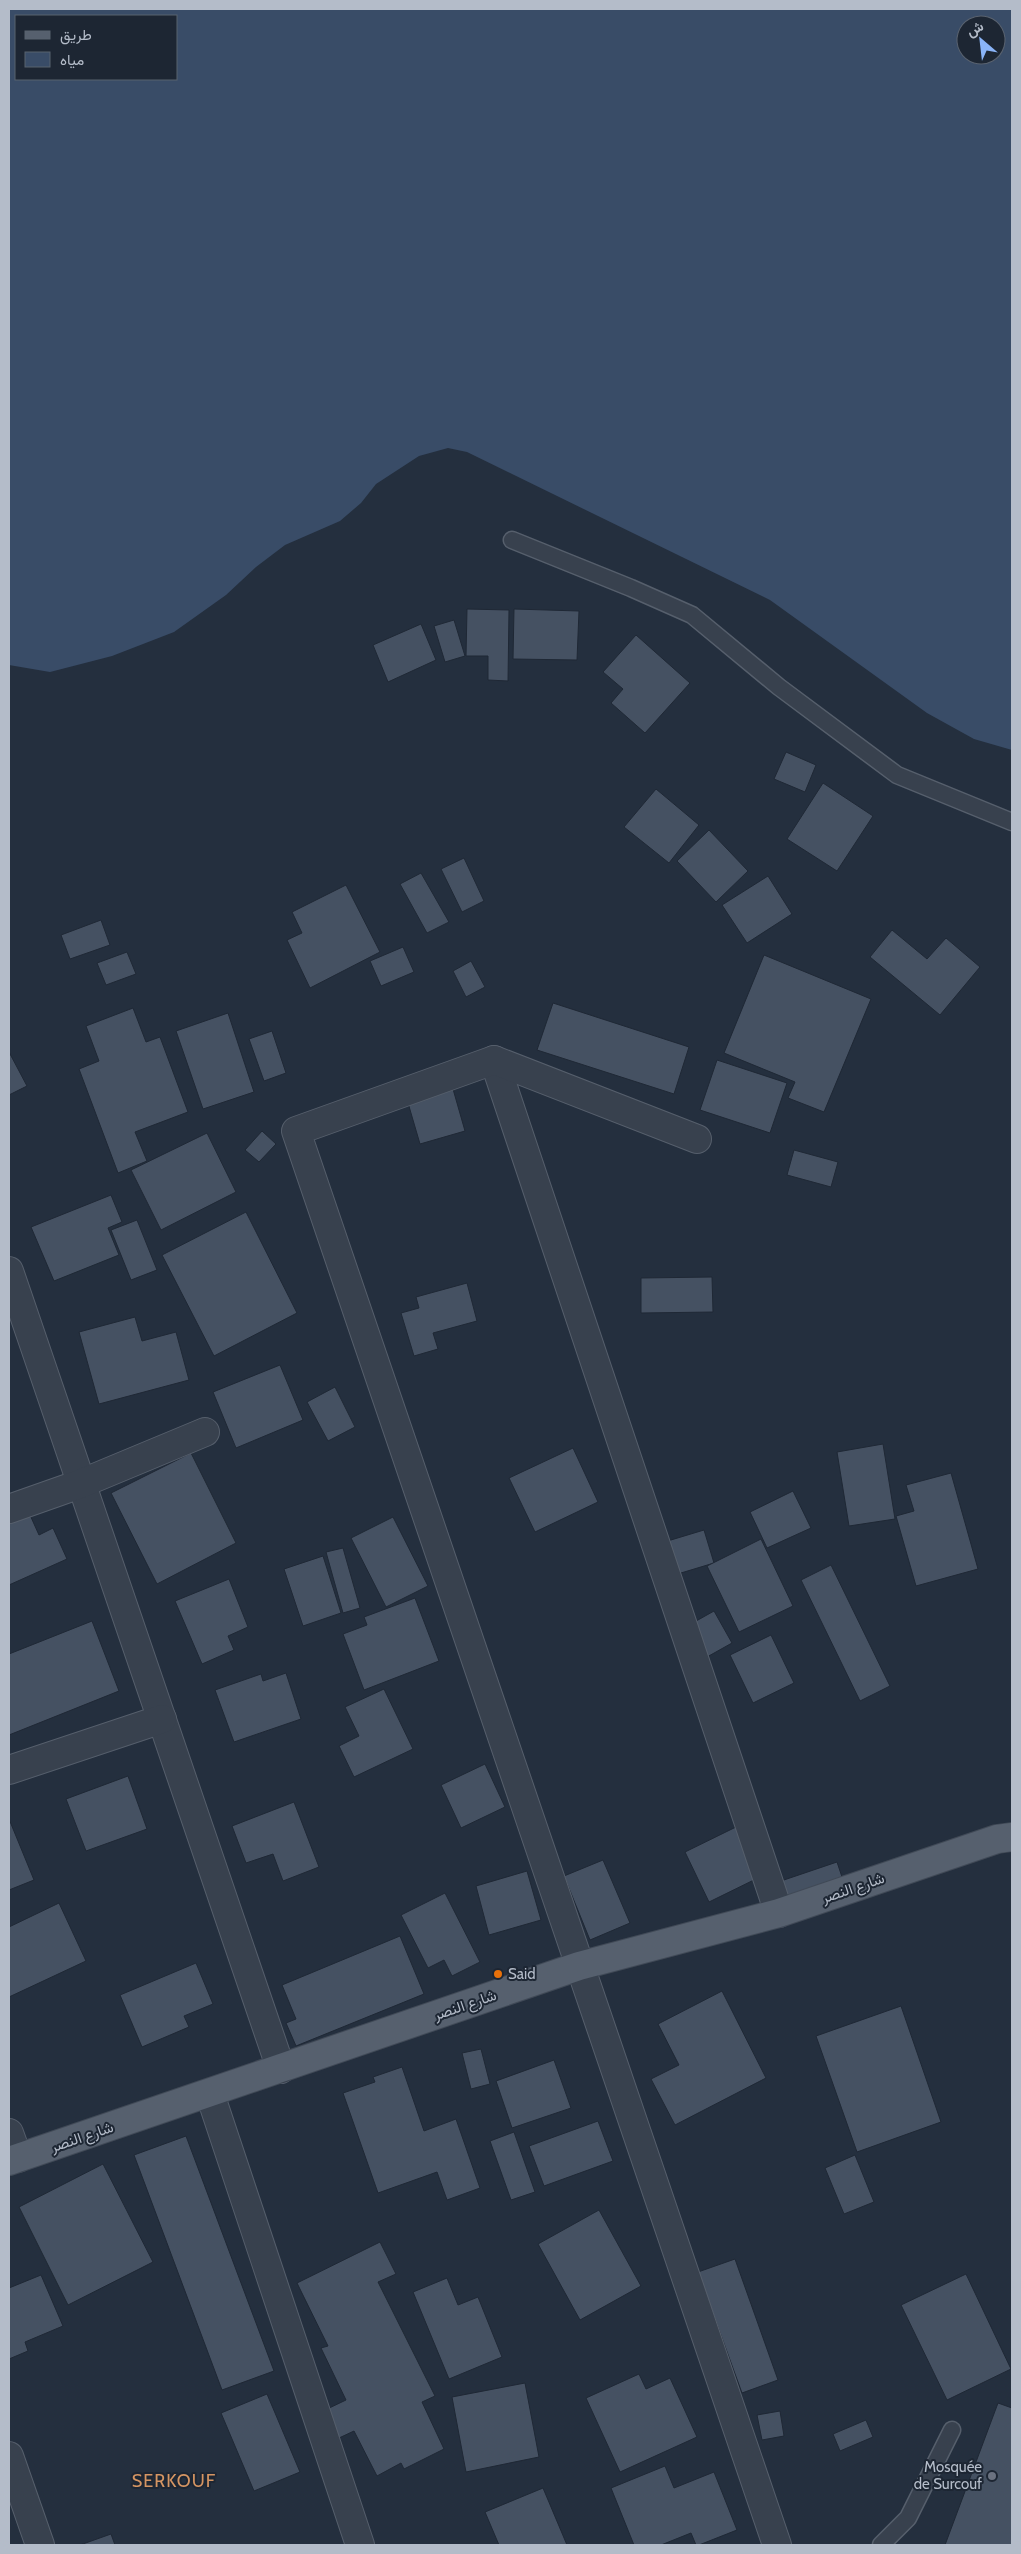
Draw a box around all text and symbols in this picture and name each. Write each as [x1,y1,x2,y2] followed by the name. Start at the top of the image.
[15,15,178,80] legend
[956,15,1006,65] north arrow
[963,17,987,40] text: ش
[60,26,92,45] text: طريق
[60,51,84,69] text: مياه
[818,1869,888,1909] street label: شارع النصر
[508,1965,535,1983] place label: Said
[492,1968,504,1980] marker: Said
[430,1986,500,2026] street label: شارع النصر
[47,2118,117,2158] street label: شارع النصر
[914,2458,982,2493] place label: Mosquée de Surcouf
[132,2470,216,2492] district label: SERKOUF
[986,2470,998,2482] marker: Mosquée de Surcouf

